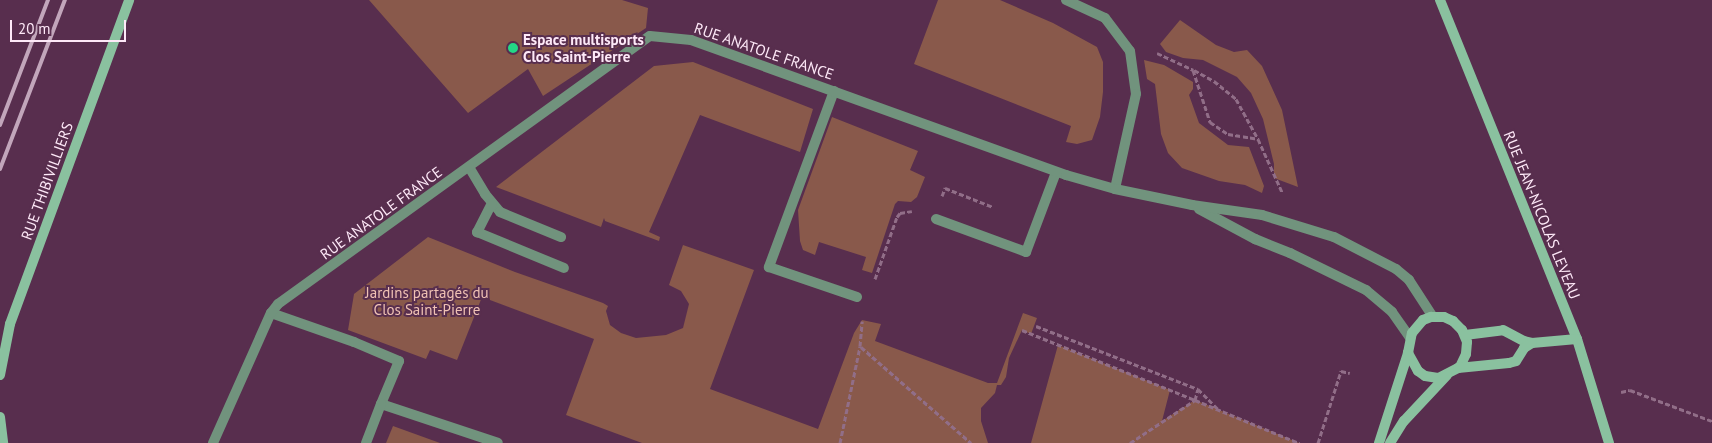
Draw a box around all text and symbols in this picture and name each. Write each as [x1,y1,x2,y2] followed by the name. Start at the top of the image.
[12,10,129,42] scale bar
[18,19,51,38] text: 20 m
[692,19,836,83] street label: RUE ANATOLE FRANCE
[523,30,644,65] place label: Espace multisports Clos Saint-Pierre
[507,42,519,54] marker: Espace multisports Clos Saint-Pierre
[17,120,77,242] street label: RUE THIBIVILLIERS
[1500,128,1584,302] street label: RUE JEAN-NICOLAS LEVEAU
[316,163,446,263] street label: RUE ANATOLE FRANCE
[365,283,489,318] park label: Jardins partagés du Clos Saint-Pierre

